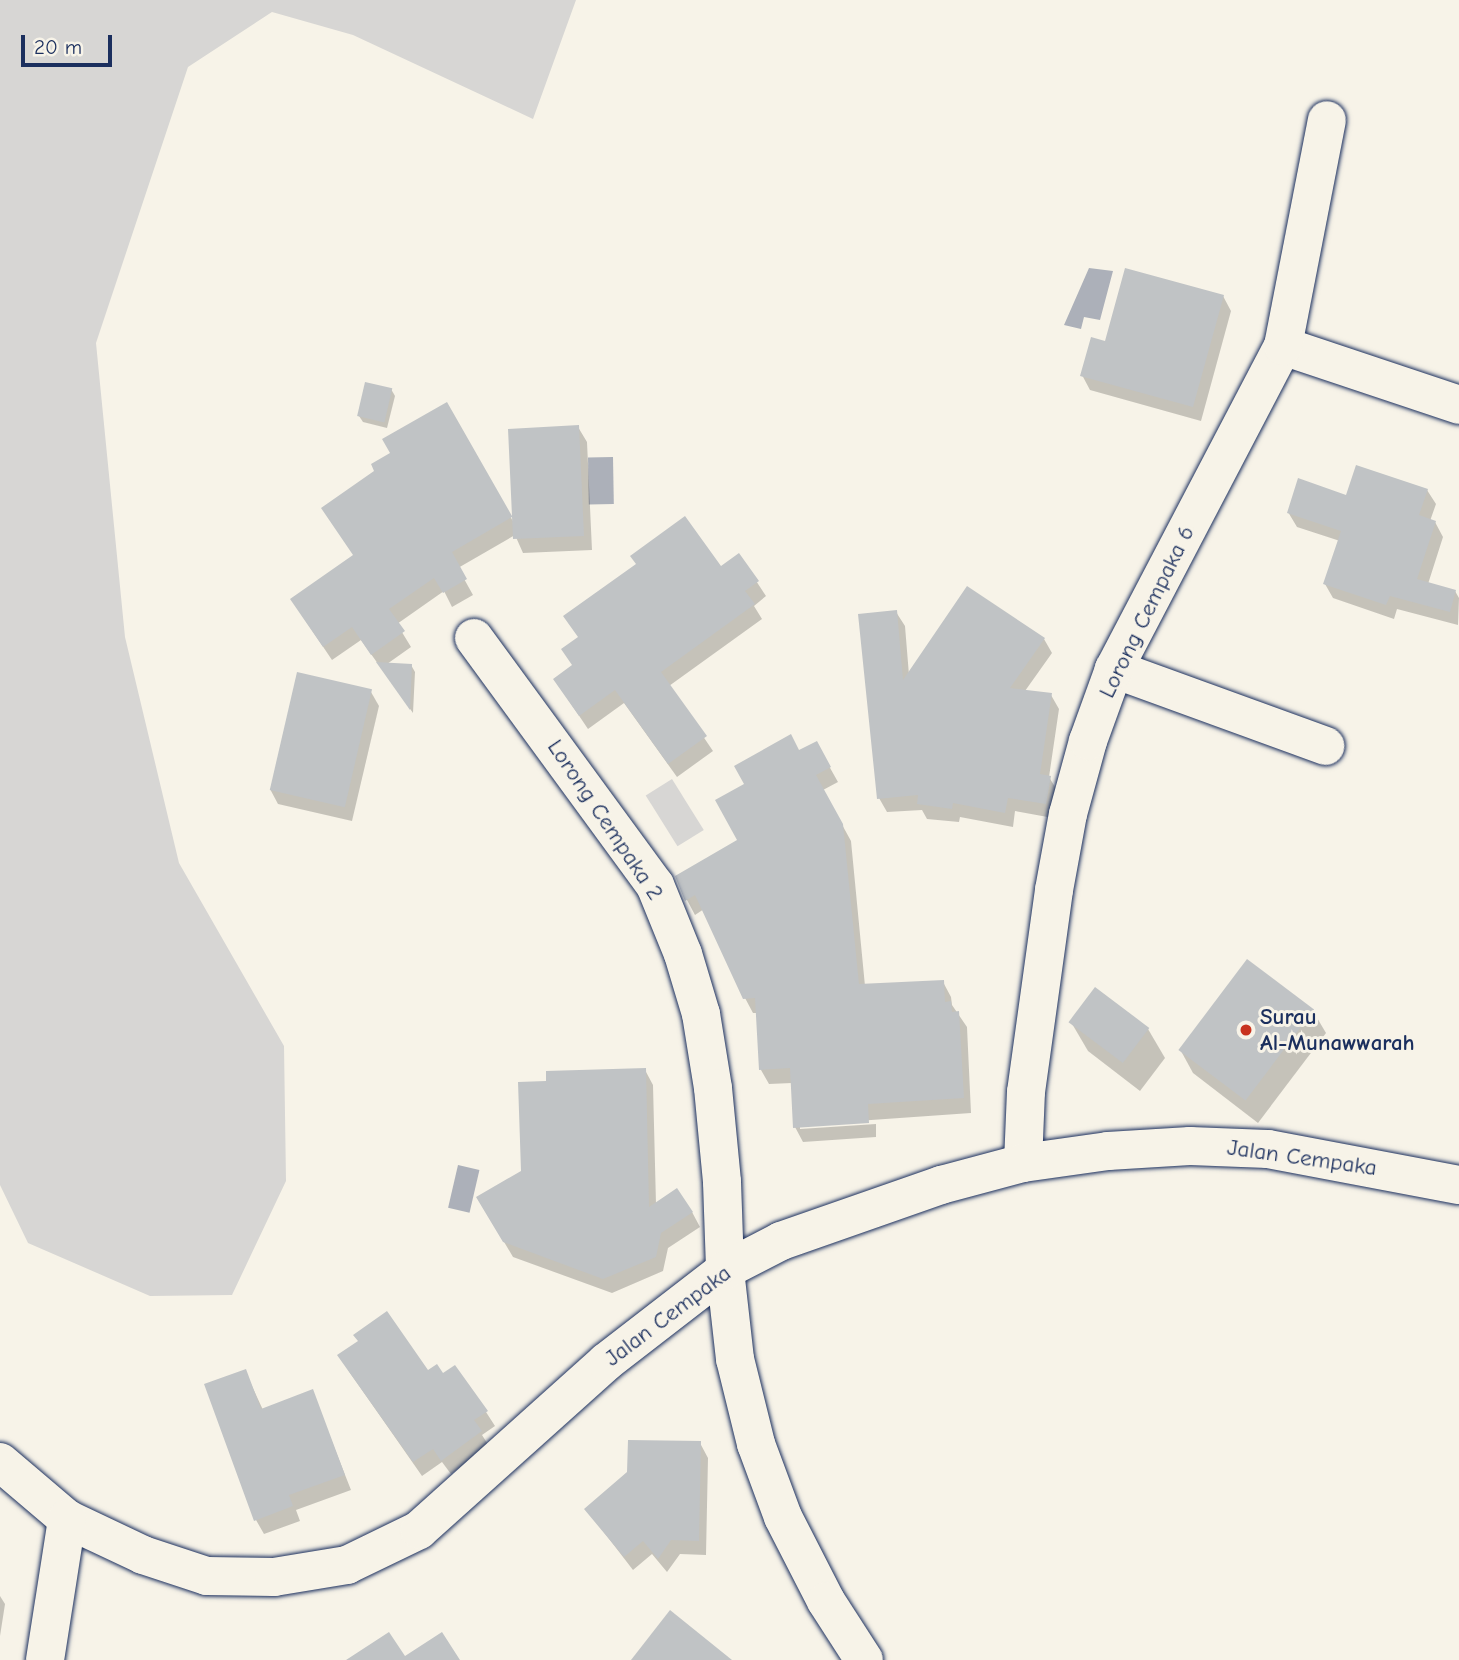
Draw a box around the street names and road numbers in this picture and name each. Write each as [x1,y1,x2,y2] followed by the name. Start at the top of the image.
[1093,521,1201,703] street label: Lorong Cempaka 6
[541,734,669,906] street label: Lorong Cempaka 2
[1225,1134,1379,1182] street label: Jalan Cempaka
[599,1260,737,1372] street label: Jalan Cempaka

